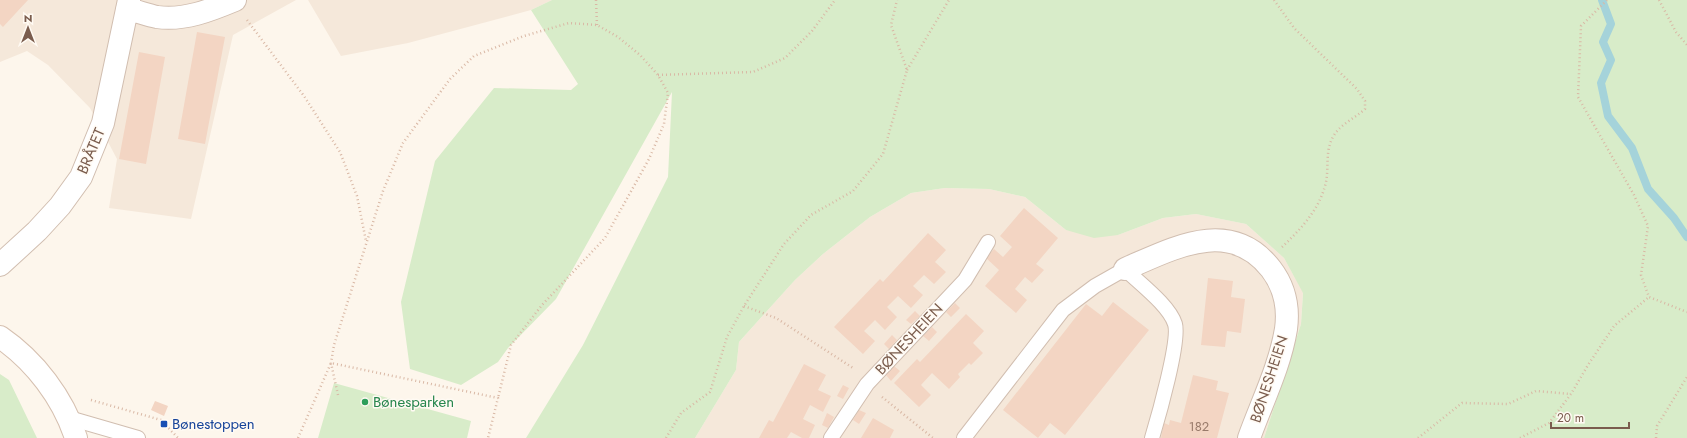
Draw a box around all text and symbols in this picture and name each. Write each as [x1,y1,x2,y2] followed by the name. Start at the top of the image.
[8,8,48,48] north arrow
[24,10,32,26] text: N
[72,125,110,177] street label: BRÅTET
[870,298,948,380] street label: BØNESHEIEN
[1245,332,1293,426] street label: BØNESHEIEN
[373,391,454,413] place label: Bønesparken
[360,397,370,407] marker: Bønesparken
[1551,404,1629,430] scale bar
[1557,409,1584,427] text: 20 m
[172,413,255,435] place label: Bønestoppen
[1189,417,1209,436] house number: 182
[159,419,169,429] marker: Bønestoppen

